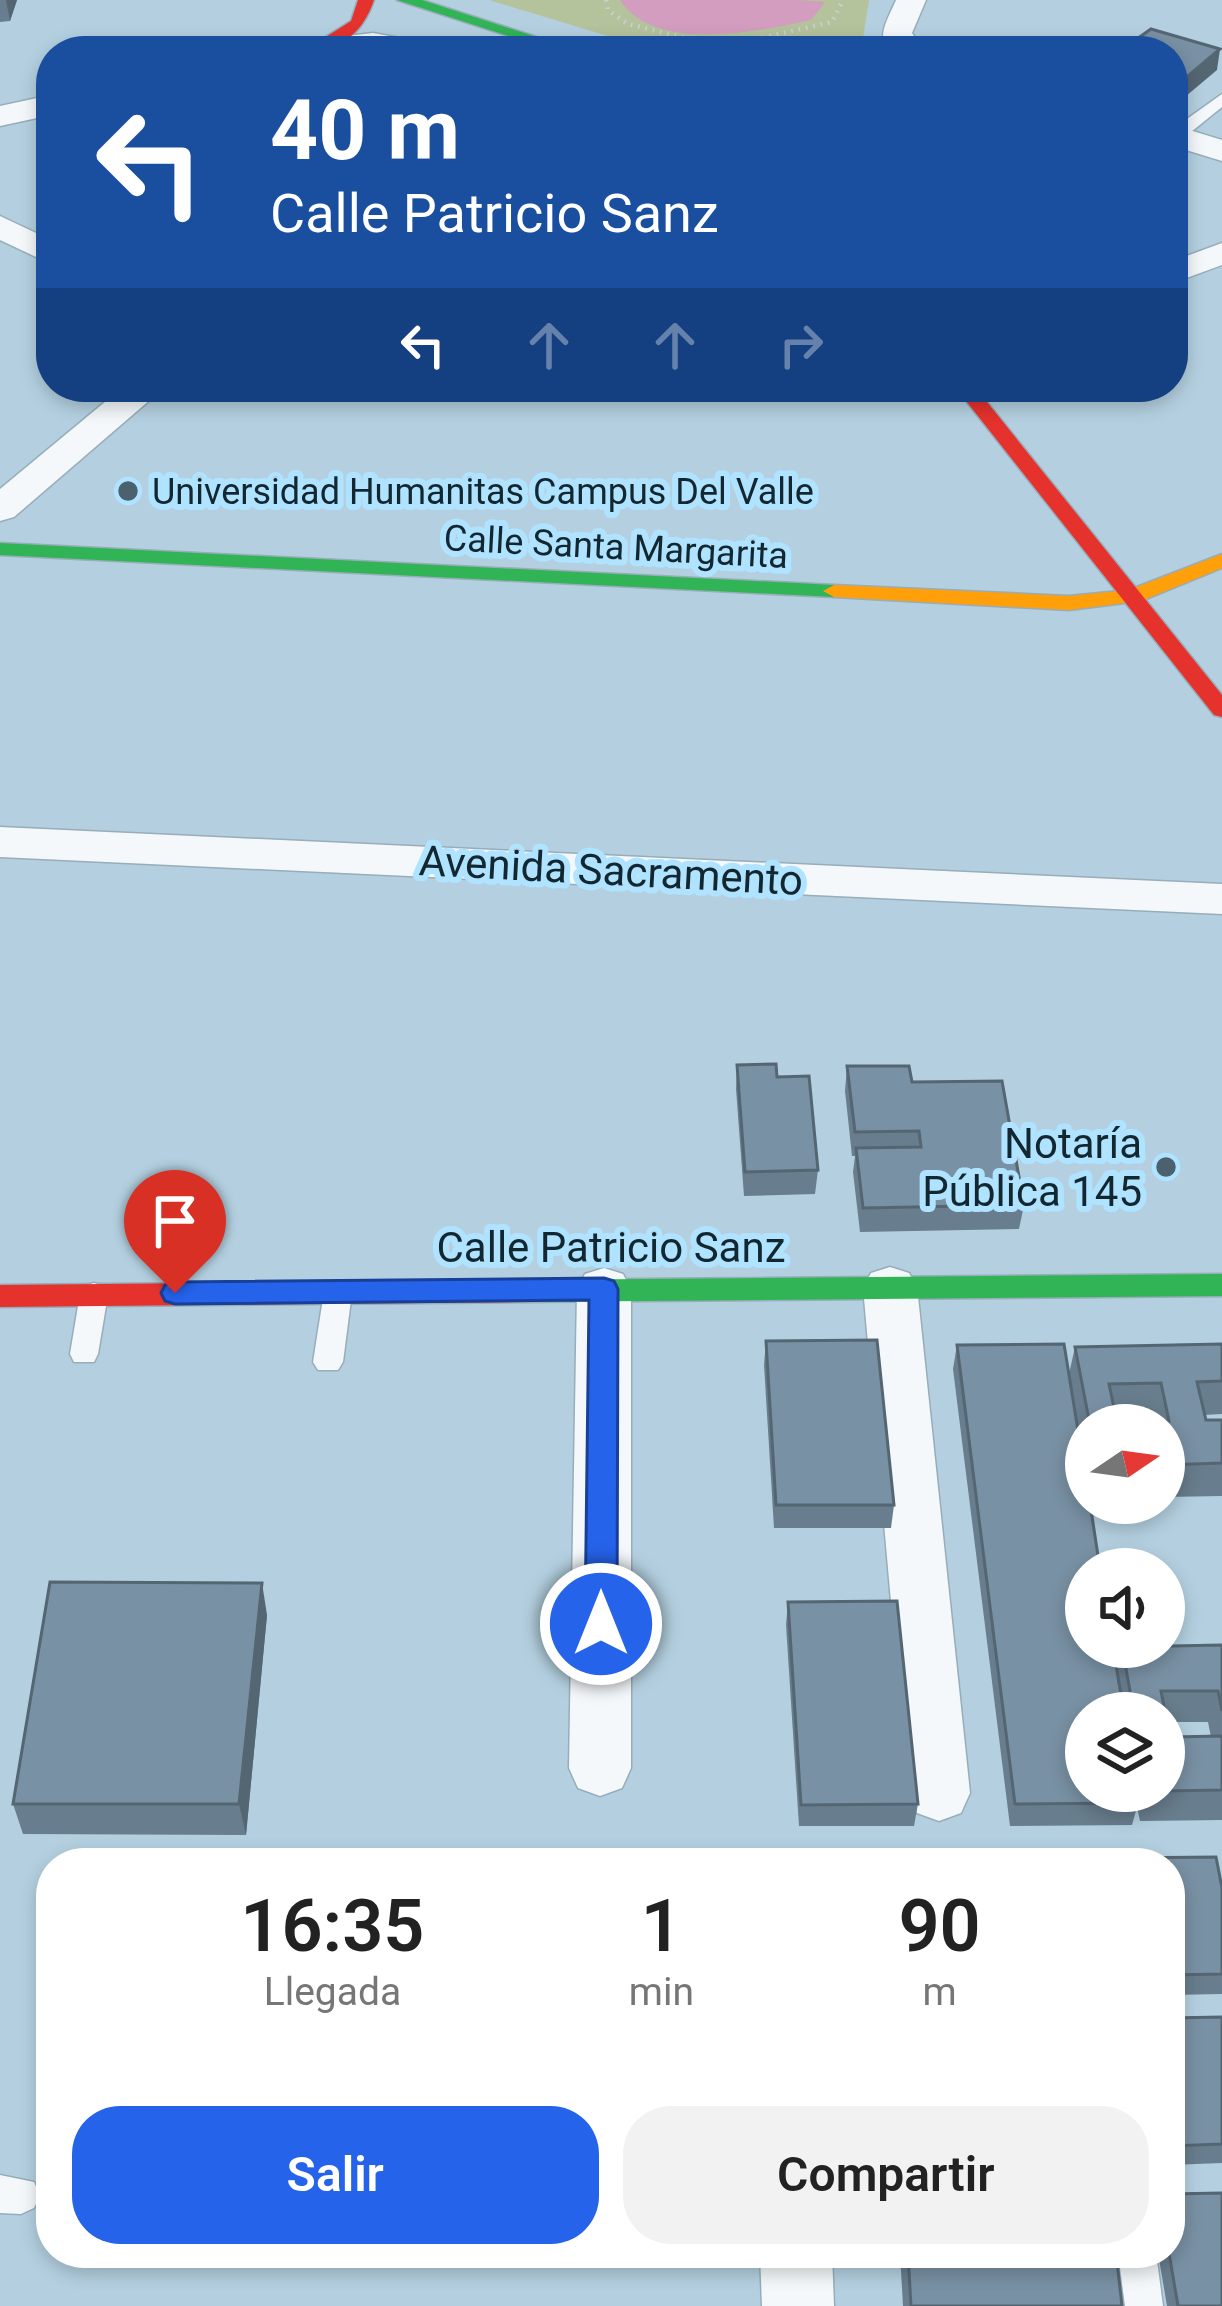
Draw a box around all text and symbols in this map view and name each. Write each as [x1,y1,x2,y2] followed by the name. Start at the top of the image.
[270,81,460,180] text: 40 m
[72,84,228,240] icon: left
[270,182,719,245] text: Calle Patricio Sanz
[390,312,456,378] icon: left
[516,312,582,378] icon: ahead
[642,312,708,378] icon: ahead
[768,312,834,378] icon: right
[152,471,814,513] place label: Universidad Humanitas Campus Del Valle
[115,478,141,504] marker: Universidad Humanitas Campus Del Valle
[443,517,789,577] street label: Calle Santa Margarita
[418,836,804,905] street label: Avenida Sacramento
[922,1119,1142,1216] place label: Notaría Pública 145
[1153,1154,1179,1180] marker: Notaría Pública 145
[124,1170,226,1293] pin
[142,1188,208,1254] icon: arrive
[437,1223,785,1272] street label: Calle Patricio Sanz
[1065,1404,1185,1524] north arrow
[1065,1404,1185,1812] map controls
[1065,1548,1185,1668] button: sound
[538,1561,664,1687] position arrow
[1065,1692,1185,1812] button: layers
[240,1884,424,1969] text: 16:35
[641,1884,682,1969] text: 1
[898,1884,981,1969] text: 90
[264,1969,401,2015] text: Llegada
[629,1969,694,2015] text: min
[922,1969,957,2015] text: m
[72,2106,599,2244] button: Salir
[623,2106,1149,2244] button: Compartir

